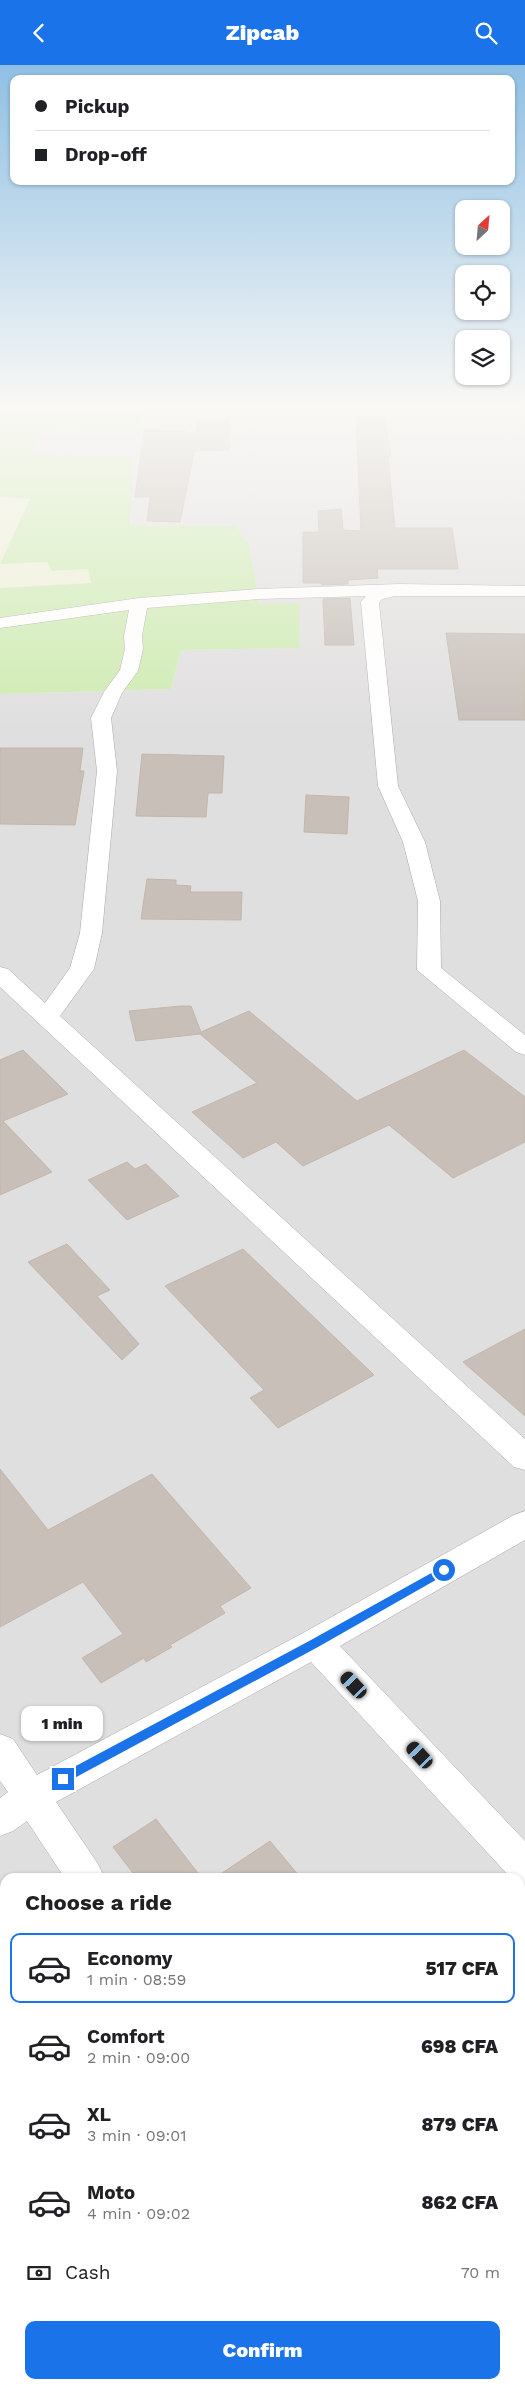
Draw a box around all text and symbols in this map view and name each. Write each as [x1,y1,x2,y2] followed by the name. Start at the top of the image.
[25,19,53,47] icon: back
[472,19,500,47] icon: search
[226,20,299,45] text: Zipcab
[65,95,129,118] text: Pickup
[65,143,147,166] text: Drop-off
[455,200,510,255] north arrow
[455,200,510,385] map controls
[455,265,510,320] button: locate
[455,330,510,385] button: layers
[433,1559,455,1581] route start
[338,1669,369,1701] car
[22,1707,104,1741] callout: 1 min
[41,1714,83,1733] text: 1 min
[404,1739,435,1771] car
[52,1768,74,1790] route end
[25,1890,172,1915] text: Choose a ride
[27,1946,72,1991] icon: car
[87,1947,172,1970] text: Economy
[426,1957,498,1980] text: 517 CFA
[87,1970,186,1989] text: 1 min · 08:59
[27,2024,72,2069] icon: car
[87,2025,165,2048] text: Comfort
[421,2035,498,2058] text: 698 CFA
[87,2048,190,2067] text: 2 min · 09:00
[27,2102,72,2147] icon: car
[87,2103,111,2126] text: XL
[422,2113,498,2136] text: 879 CFA
[87,2126,186,2145] text: 3 min · 09:01
[27,2180,72,2225] icon: car
[87,2181,135,2204] text: Moto
[421,2191,498,2214] text: 862 CFA
[87,2204,190,2223] text: 4 min · 09:02
[25,2259,53,2287] icon: cash
[65,2261,111,2284] text: Cash
[461,2263,500,2282] text: 70 m
[25,2321,500,2379] button: Confirm

